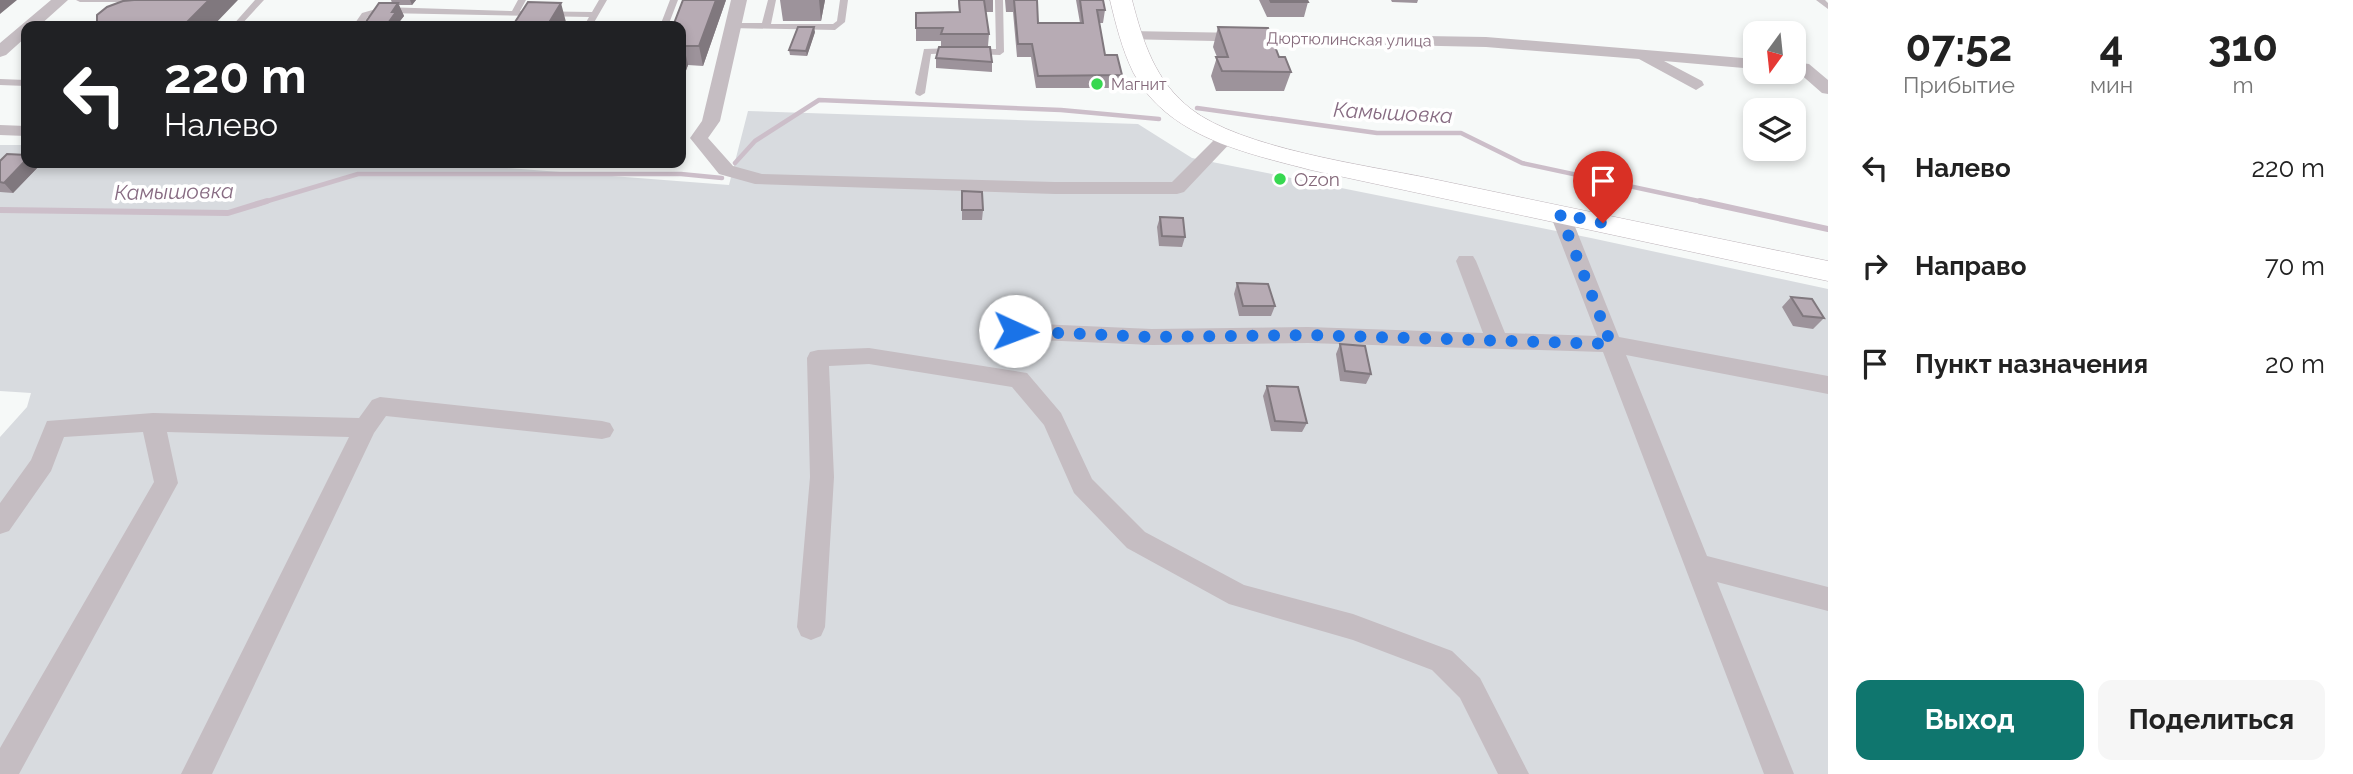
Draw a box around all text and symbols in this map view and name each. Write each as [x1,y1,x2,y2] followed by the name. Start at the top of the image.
[1743,21,1806,84] north arrow
[1743,21,1806,161] map controls
[1906,22,2012,71] text: 07:52
[2100,22,2124,71] text: 4
[2208,22,2278,71] text: 310
[1266,29,1432,50] street label: Дюртюлинская улица
[164,47,307,104] text: 220 m
[49,49,140,140] icon: left
[1903,71,2015,98] text: Прибытие
[2090,71,2133,98] text: мин
[2232,71,2254,98] text: m
[1111,75,1167,94] place label: Магнит
[1089,76,1105,92] marker: Магнит
[1333,97,1453,128] water label: Камышовка
[1743,98,1806,161] button: layers
[164,106,278,143] text: Налево
[1856,149,1894,187] icon: left
[1573,151,1633,223] pin
[1915,153,2011,183] text: Налево
[2251,153,2325,183] text: 220 m
[1584,162,1622,200] icon: arrive
[1294,168,1340,190] place label: Ozon
[1272,171,1288,187] marker: Ozon
[114,178,234,205] water label: Камышовка
[1856,247,1894,285] icon: right
[1915,251,2026,281] text: Направо
[2265,251,2325,281] text: 70 m
[978,294,1052,368] position arrow
[1856,345,1894,383] icon: arrive
[1915,349,2148,379] text: Пункт назначения
[2265,349,2325,379] text: 20 m
[1856,680,2084,760] button: Выход
[2098,680,2325,760] button: Поделиться

